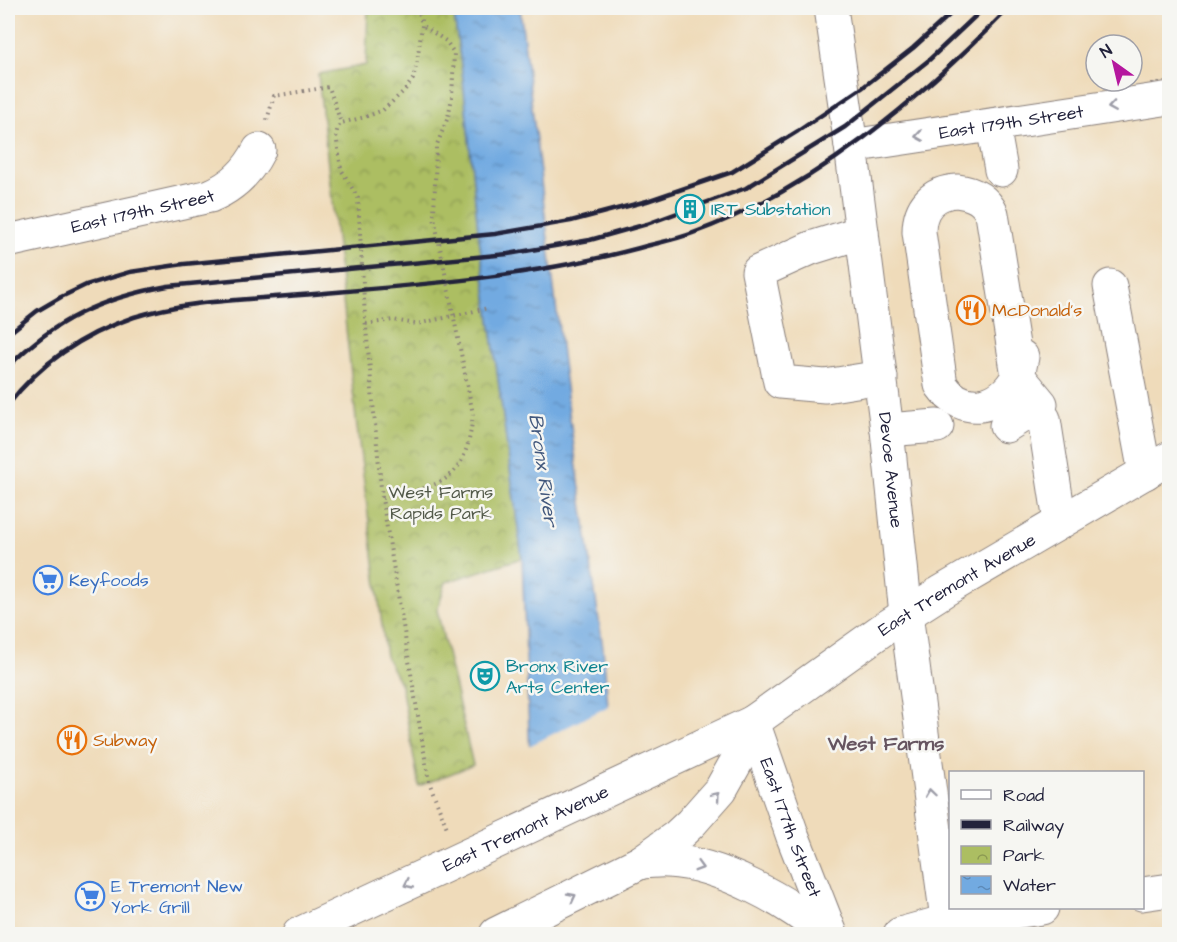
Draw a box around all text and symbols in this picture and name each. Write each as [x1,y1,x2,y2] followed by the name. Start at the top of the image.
[1084,33,1144,93] north arrow
[1096,39,1116,63] text: N
[937,99,1086,145] street label: East 179th Street
[1107,100,1116,112] one-way arrow
[914,129,923,141] one-way arrow
[69,183,219,239] street label: East 179th Street
[674,193,706,225] building icon: IRT Substation
[711,197,830,222] place label: IRT Substation
[955,294,987,326] restaurant icon: McDonald's
[992,298,1082,323] place label: McDonald's
[872,411,910,529] street label: Devoe Avenue
[521,412,565,530] water label: Bronx River
[389,480,493,526] park label: West Farms Rapids Park
[873,527,1040,642] street label: East Tremont Avenue
[32,564,64,596] supermarket icon: Keyfoods
[69,568,149,594] place label: Keyfoods
[506,654,609,700] place label: Bronx River Arts Center
[469,660,501,692] theatre icon: Bronx River Arts Center
[56,724,88,756] restaurant icon: Subway
[93,728,158,754] place label: Subway
[827,730,944,758] district label: West Farms
[754,754,828,902] street label: East 177th Street
[949,771,1144,909] legend
[438,779,613,878] street label: East Tremont Avenue
[1003,783,1044,808] text: Road
[924,789,936,798] one-way arrow
[708,792,719,803] one-way arrow
[1003,813,1064,839] text: Railway
[1003,843,1045,868] text: Park
[693,860,703,872] one-way arrow
[1003,873,1056,898] text: Water
[111,874,243,920] place label: E Tremont New York Grill
[404,876,415,888] one-way arrow
[74,880,106,912] supermarket icon: E Tremont New York Grill
[565,893,576,904] one-way arrow

